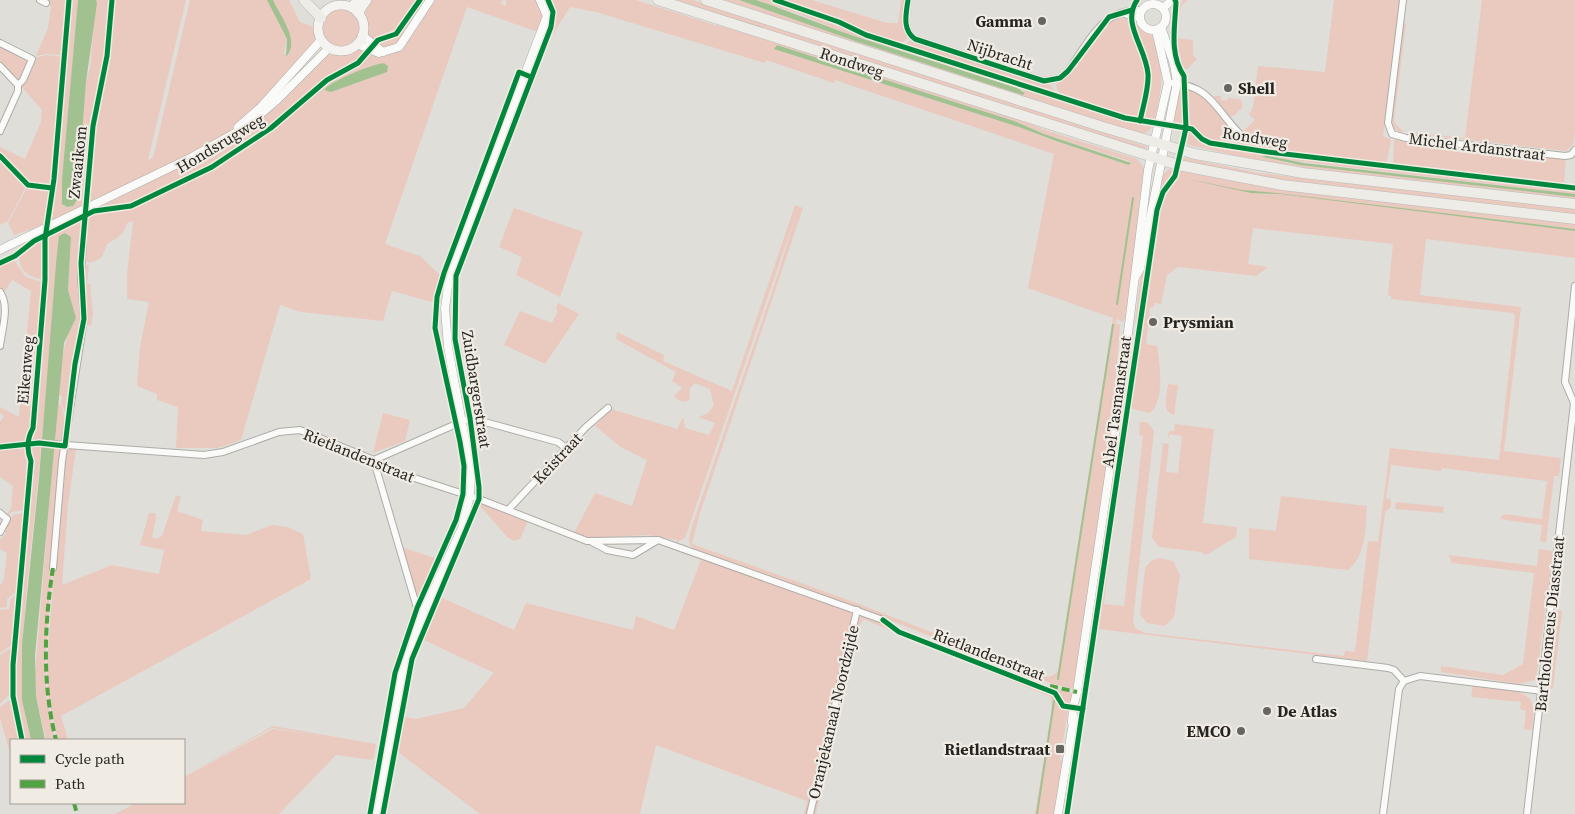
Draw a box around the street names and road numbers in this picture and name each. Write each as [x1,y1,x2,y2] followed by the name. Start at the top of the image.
[965,33,1036,75] street label: Nijbracht
[817,41,887,83] street label: Rondweg
[172,108,268,178] street label: Hondsrugweg
[1221,121,1289,153] street label: Rondweg
[62,125,92,199] street label: Zwaaikom
[1408,127,1547,165] street label: Michel Ardanstraat
[457,329,497,450] street label: Zuidbargerstraat
[1096,334,1136,469] street label: Abel Tasmanstraat
[11,335,39,405] street label: Eikenweg
[300,423,419,488] street label: Rietlandenstraat
[527,427,587,489] street label: Keistraat
[1529,534,1569,713] street label: Bartholomeus Diasstraat
[802,623,864,801] street label: Oranjekanaal Noordzijde
[930,623,1049,686] street label: Rietlandenstraat

